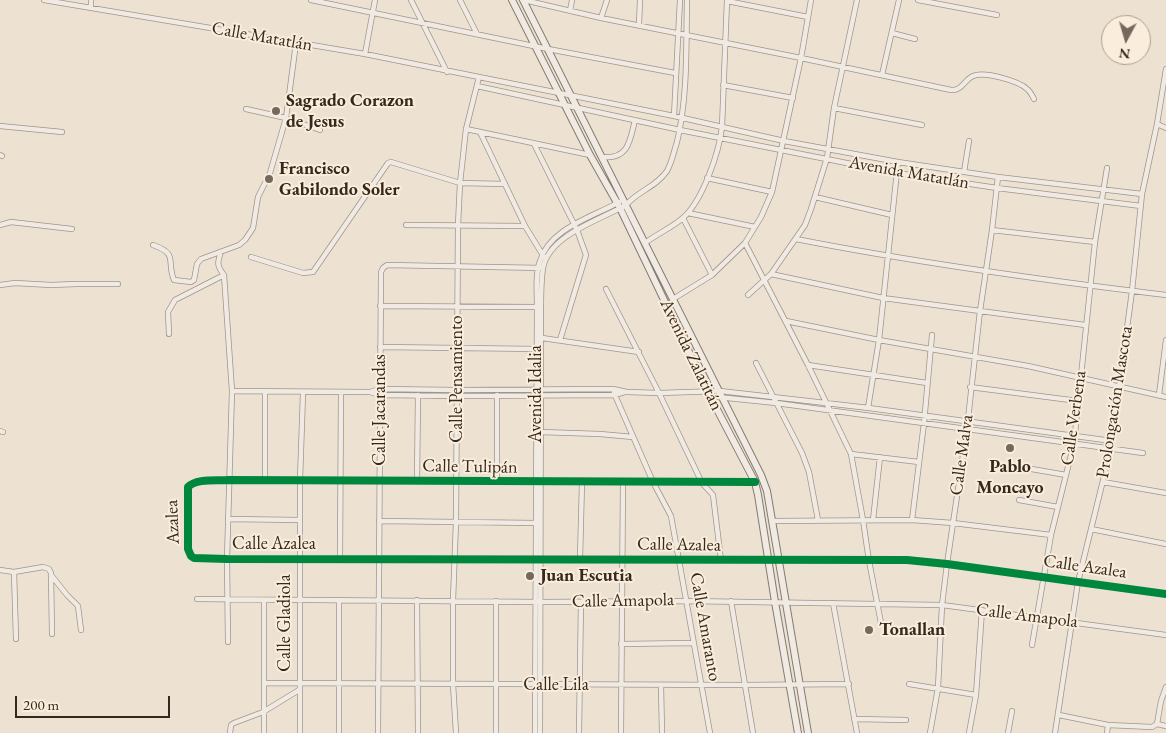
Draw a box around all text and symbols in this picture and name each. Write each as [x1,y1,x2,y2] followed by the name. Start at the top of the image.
[1101,15,1151,65] north arrow
[210,18,314,56] street label: Calle Matatlán
[1118,44,1131,63] text: N
[286,90,414,132] place label: Sagrado Corazon de Jesus
[270,105,282,117] marker: Sagrado Corazon de Jesus
[847,152,971,194] street label: Avenida Matatlán
[279,158,400,200] place label: Francisco Gabilondo Soler
[263,173,275,185] marker: Francisco Gabilondo Soler
[655,296,727,414] street label: Avenida Zalatitán
[446,315,468,443] street label: Calle Pensamiento
[1092,324,1138,480] street label: Prolongación Mascota
[525,345,547,443] street label: Avenida Idalia
[369,354,391,466] street label: Calle Jacarandas
[1057,369,1091,467] street label: Calle Verbena
[946,413,978,497] street label: Calle Malva
[1004,442,1016,454] marker: Pablo Moncayo
[422,455,518,479] street label: Calle Tulipán
[976,456,1044,498] place label: Pablo Moncayo
[161,499,185,545] street label: Azalea
[232,533,316,555] street label: Calle Azalea
[637,533,721,557] street label: Calle Azalea
[1042,550,1128,584] street label: Calle Azalea
[540,565,633,587] place label: Juan Escutia
[524,570,536,582] marker: Juan Escutia
[685,571,725,683] street label: Calle Amaranto
[274,574,296,672] street label: Calle Gladiola
[572,589,674,613] street label: Calle Amapola
[975,599,1079,633] street label: Calle Amapola
[879,619,945,641] place label: Tonallan
[863,624,875,636] marker: Tonallan
[523,674,589,696] street label: Calle Lila
[18,686,172,718] scale bar
[23,695,59,714] text: 200 m

